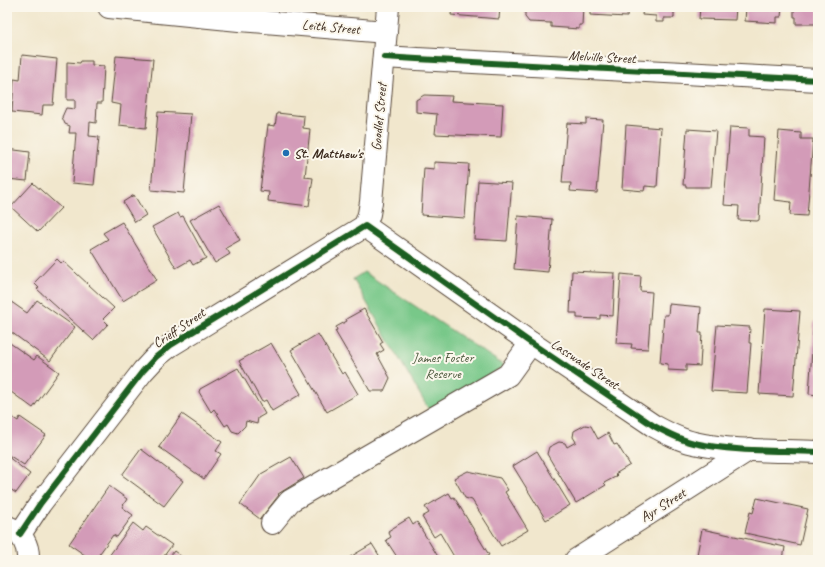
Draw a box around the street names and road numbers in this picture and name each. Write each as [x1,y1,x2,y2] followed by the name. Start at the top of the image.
[302,16,362,38] street label: Leith Street
[568,47,637,67] street label: Melville Street
[368,80,391,151] street label: Goodlet Street
[150,304,210,352] street label: Crieff Street
[548,335,623,394] street label: Lasswade Street
[637,484,690,526] street label: Ayr Street

